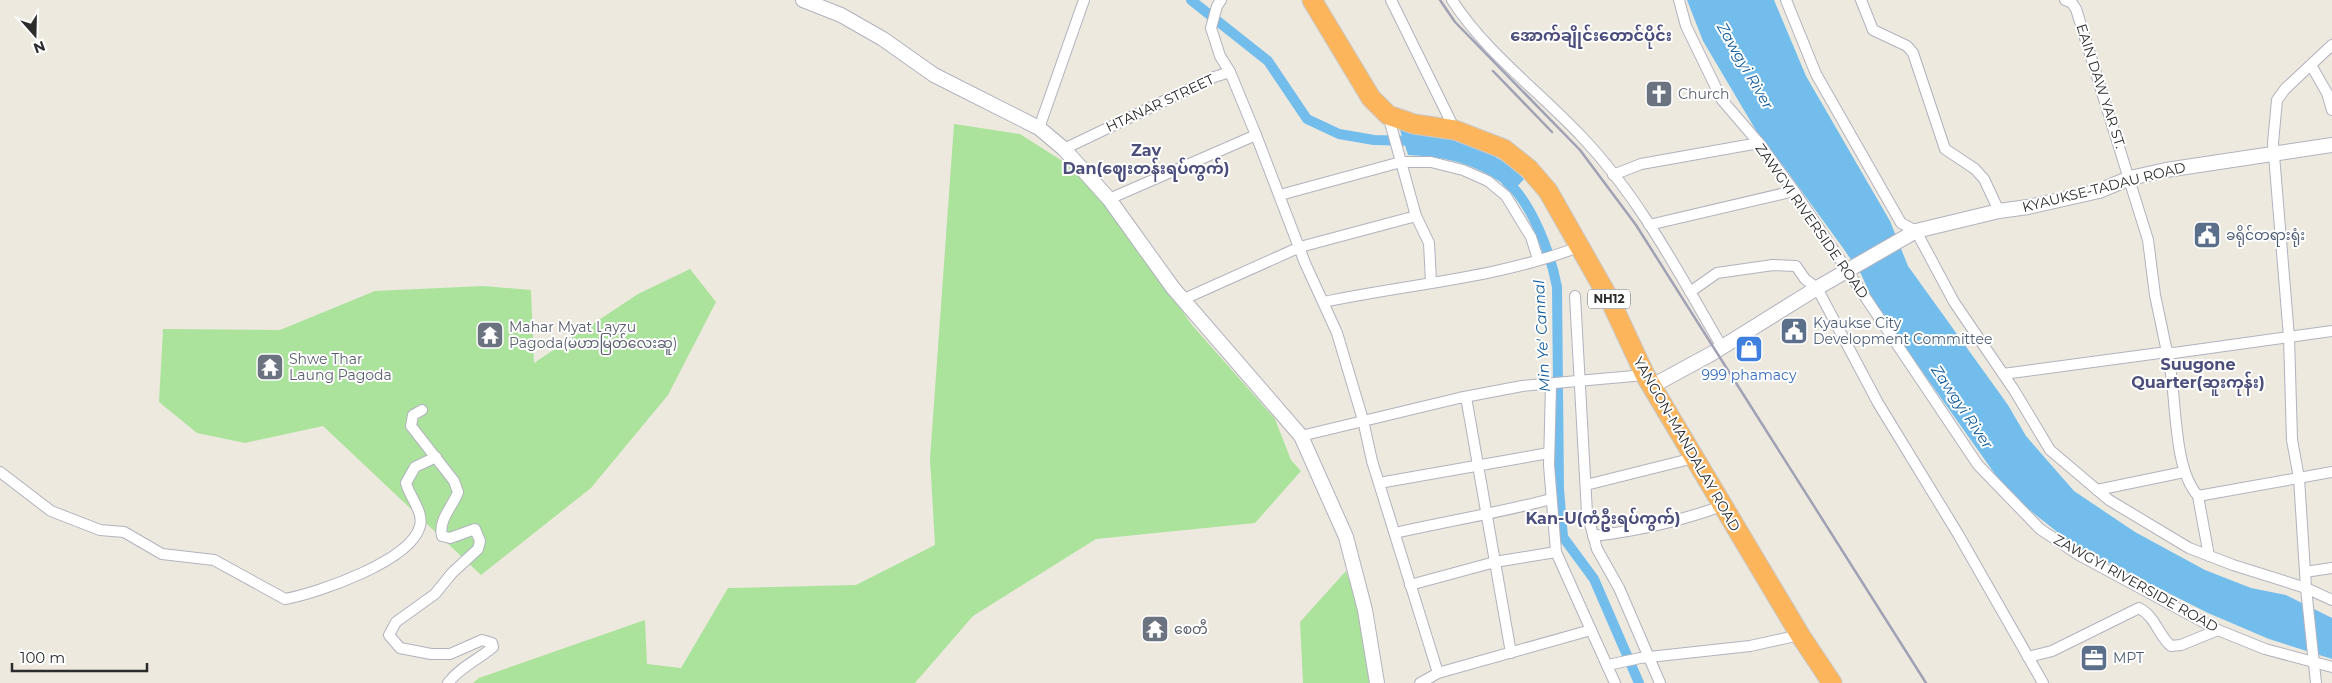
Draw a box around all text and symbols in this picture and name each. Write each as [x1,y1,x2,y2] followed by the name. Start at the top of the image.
[10,10,60,60] north arrow
[1712,18,1778,113] water label: Zawgyi River
[2072,21,2130,151] street label: EAIN DAW YAR ST.
[1510,24,1672,49] district label: အောက်ချိုင်းတောင်ပိုင်း
[31,37,48,58] text: N
[1103,70,1217,136] street label: HTANAR STREET
[1644,79,1674,109] church icon: Church
[1678,85,1729,103] place label: Church
[1751,140,1873,302] street label: ZAWGYI RIVERSIDE ROAD
[1062,141,1230,182] district label: Zay Dan(ဈေးတန်းရပ်ကွက်)
[2020,158,2188,216] street label: KYAUKSE-TADAU ROAD
[2192,220,2222,250] public building icon: ခရိုင်တရားရုံး
[2226,225,2305,247] place label: ခရိုင်တရားရုံး
[1529,280,1554,392] water label: Min Ye' Cannal
[1588,290,1630,308] road number: NH12
[1813,314,1992,348] place label: Kyaukse City Development Committee
[1779,316,1809,346] public building icon: Kyaukse City Development Committee
[509,318,677,355] place label: Mahar Myat Layzu Pagoda(မဟာမြတ်လေးဆူ)
[475,320,505,350] temple icon: Mahar Myat Layzu Pagoda(မဟာမြတ်လေးဆူ)
[1734,334,1764,364] shop icon: 999 phamacy
[289,350,392,384] place label: Shwe Thar Laung Pagoda
[255,352,285,382] temple icon: Shwe Thar Laung Pagoda
[1630,353,1744,535] street label: YANGON-MANDALAY ROAD
[2131,355,2265,396] district label: Suugone Quarter(ဆူးကုန်း)
[1927,360,1998,453] water label: Zawgyi River
[1702,366,1797,384] place label: 999 phamacy
[1525,507,1681,532] district label: Kan-U(ကံဦးရပ်ကွက်)
[2051,530,2221,636] street label: ZAWGYI RIVERSIDE ROAD
[1140,614,1170,644] temple icon: စေတီ
[1174,619,1208,638] place label: စေတီ
[12,640,148,672] scale bar
[2079,643,2109,673] office icon: MPT
[20,648,65,667] text: 100 m
[2113,649,2144,667] place label: MPT

